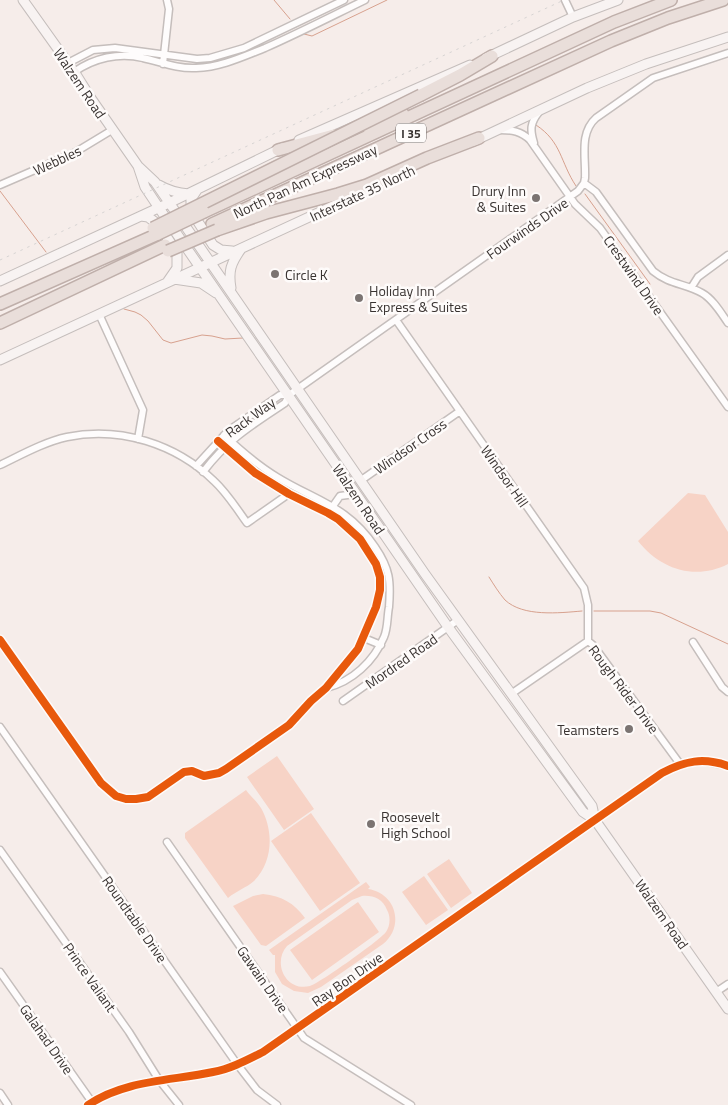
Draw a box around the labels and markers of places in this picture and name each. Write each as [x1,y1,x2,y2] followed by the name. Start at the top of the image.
[472,180,526,217] place label: Drury Inn & Suites
[530,192,542,204] marker: Drury Inn & Suites
[285,264,328,285] place label: Circle K
[269,268,281,280] marker: Circle K
[369,280,468,317] place label: Holiday Inn Express & Suites
[353,292,365,304] marker: Holiday Inn Express & Suites
[557,719,619,740] place label: Teamsters
[623,723,635,735] marker: Teamsters
[381,806,451,843] place label: Roosevelt High School
[365,818,377,830] marker: Roosevelt High School

